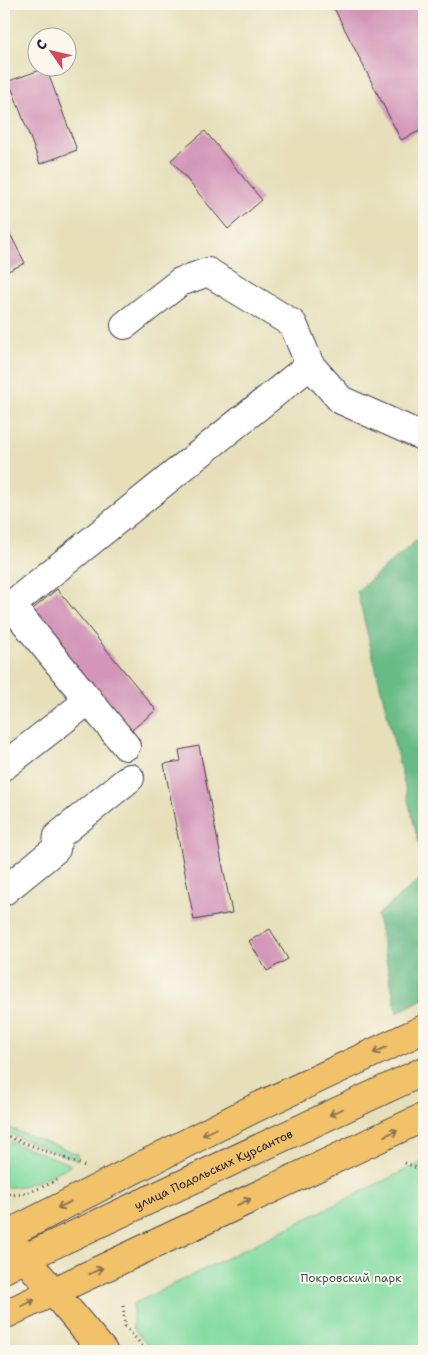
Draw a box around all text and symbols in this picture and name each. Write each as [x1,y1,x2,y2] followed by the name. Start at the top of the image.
[28,28,78,78] north arrow
[31,36,51,53] text: С
[373,1045,388,1055] one-way arrow
[329,1108,344,1118] one-way arrow
[132,1126,295,1214] street label: улица Подольских Курсантов
[202,1127,217,1137] one-way arrow
[383,1128,398,1137] one-way arrow
[236,1196,251,1206] one-way arrow
[57,1201,72,1210] one-way arrow
[88,1265,103,1275] one-way arrow
[300,1270,402,1286] park label: Покровский парк
[20,1298,35,1307] one-way arrow

